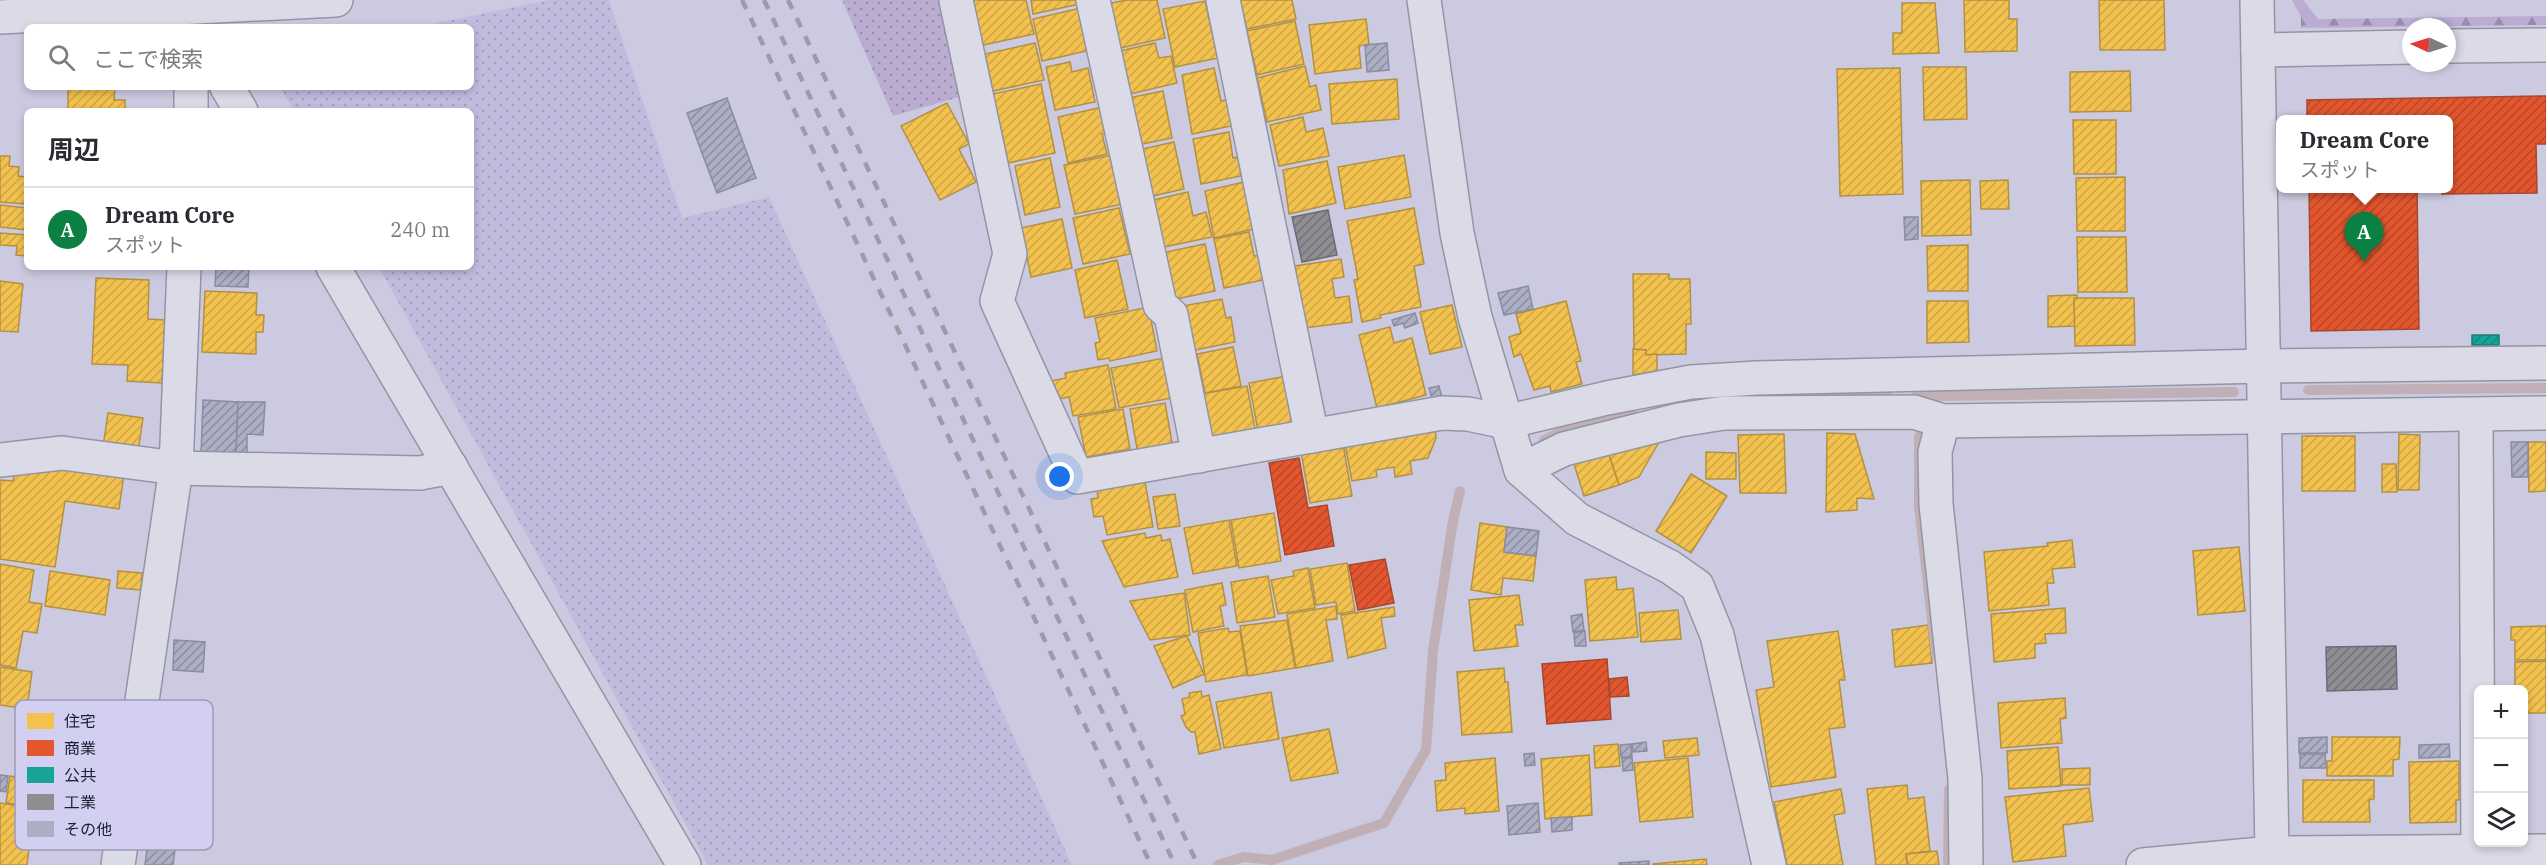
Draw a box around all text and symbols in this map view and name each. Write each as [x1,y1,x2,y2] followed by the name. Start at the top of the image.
[2402,18,2456,72] north arrow
[24,24,474,90] search box
[45,41,78,74] icon: search
[93,44,203,73] text: ここで検索
[2276,115,2453,193] popup
[2300,125,2429,154] text: Dream Core
[48,132,100,166] text: 周辺
[2300,156,2380,183] text: スポット
[105,200,235,229] text: Dream Core
[2344,212,2384,262] pin: A
[61,216,74,243] text: A
[390,216,450,243] text: 240 m
[105,231,185,258] text: スポット
[1045,462,1074,491] your location
[2474,685,2528,847] map controls
[2474,685,2528,739] button: +
[15,700,213,850] legend
[64,711,96,731] text: 住宅
[64,738,96,758] text: 商業
[2474,739,2528,793] button: −
[64,765,96,785] text: 公共
[64,792,96,812] text: 工業
[2474,793,2528,847] button: layers
[64,819,112,839] text: その他

